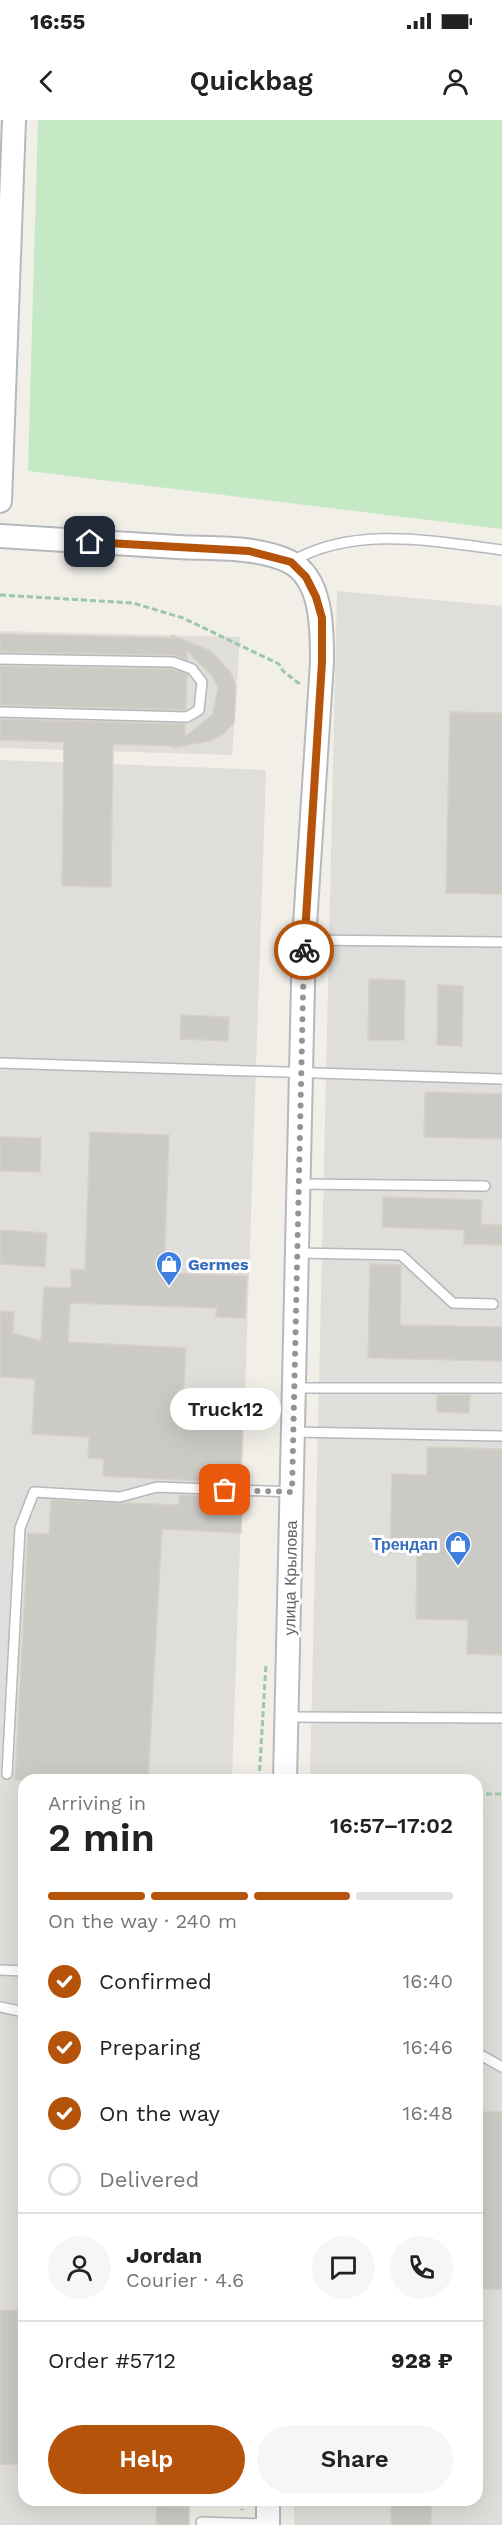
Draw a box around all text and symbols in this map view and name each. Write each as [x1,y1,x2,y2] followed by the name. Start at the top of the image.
[30,9,85,34] text: 16:55
[30,65,63,98] icon: back
[189,65,313,97] text: Quickbag
[439,65,472,98] icon: person
[64,516,115,567] pin
[73,525,106,558] icon: home
[274,920,334,980] courier
[288,934,321,967] icon: bike
[154,1249,184,1287] shop icon: Germes
[188,1255,249,1274] place label: Germes
[170,1388,280,1430] callout: Truck12
[188,1397,263,1421] text: Truck12
[199,1464,250,1515] pin
[208,1473,241,1506] icon: bag
[280,1520,301,1636] street label: улица Крылова
[443,1529,473,1567] shop icon: Трендап
[372,1535,438,1554] place label: Трендап
[48,1791,146,1815] text: Arriving in
[330,1813,453,1838] text: 16:57–17:02
[48,1815,155,1860] text: 2 min
[48,1909,237,1933] text: On the way · 240 m
[48,1965,81,1998] icon: check
[99,1969,212,1994] text: Confirmed
[402,1969,453,1993] text: 16:40
[48,2031,81,2064] icon: check
[99,2035,200,2060] text: Preparing
[403,2035,453,2059] text: 16:46
[48,2097,81,2130] icon: check
[99,2101,220,2126] text: On the way
[403,2101,453,2125] text: 16:48
[99,2167,199,2192] text: Delivered
[48,2236,111,2299] button: person
[312,2236,375,2299] button: chat
[390,2236,453,2299] button: phone
[126,2243,202,2268] text: Jordan
[126,2268,244,2292] text: Courier · 4.6
[48,2348,176,2373] text: Order #5712
[391,2348,453,2373] text: 928 ₽
[48,2425,245,2494] button: Help
[257,2425,453,2494] button: Share

